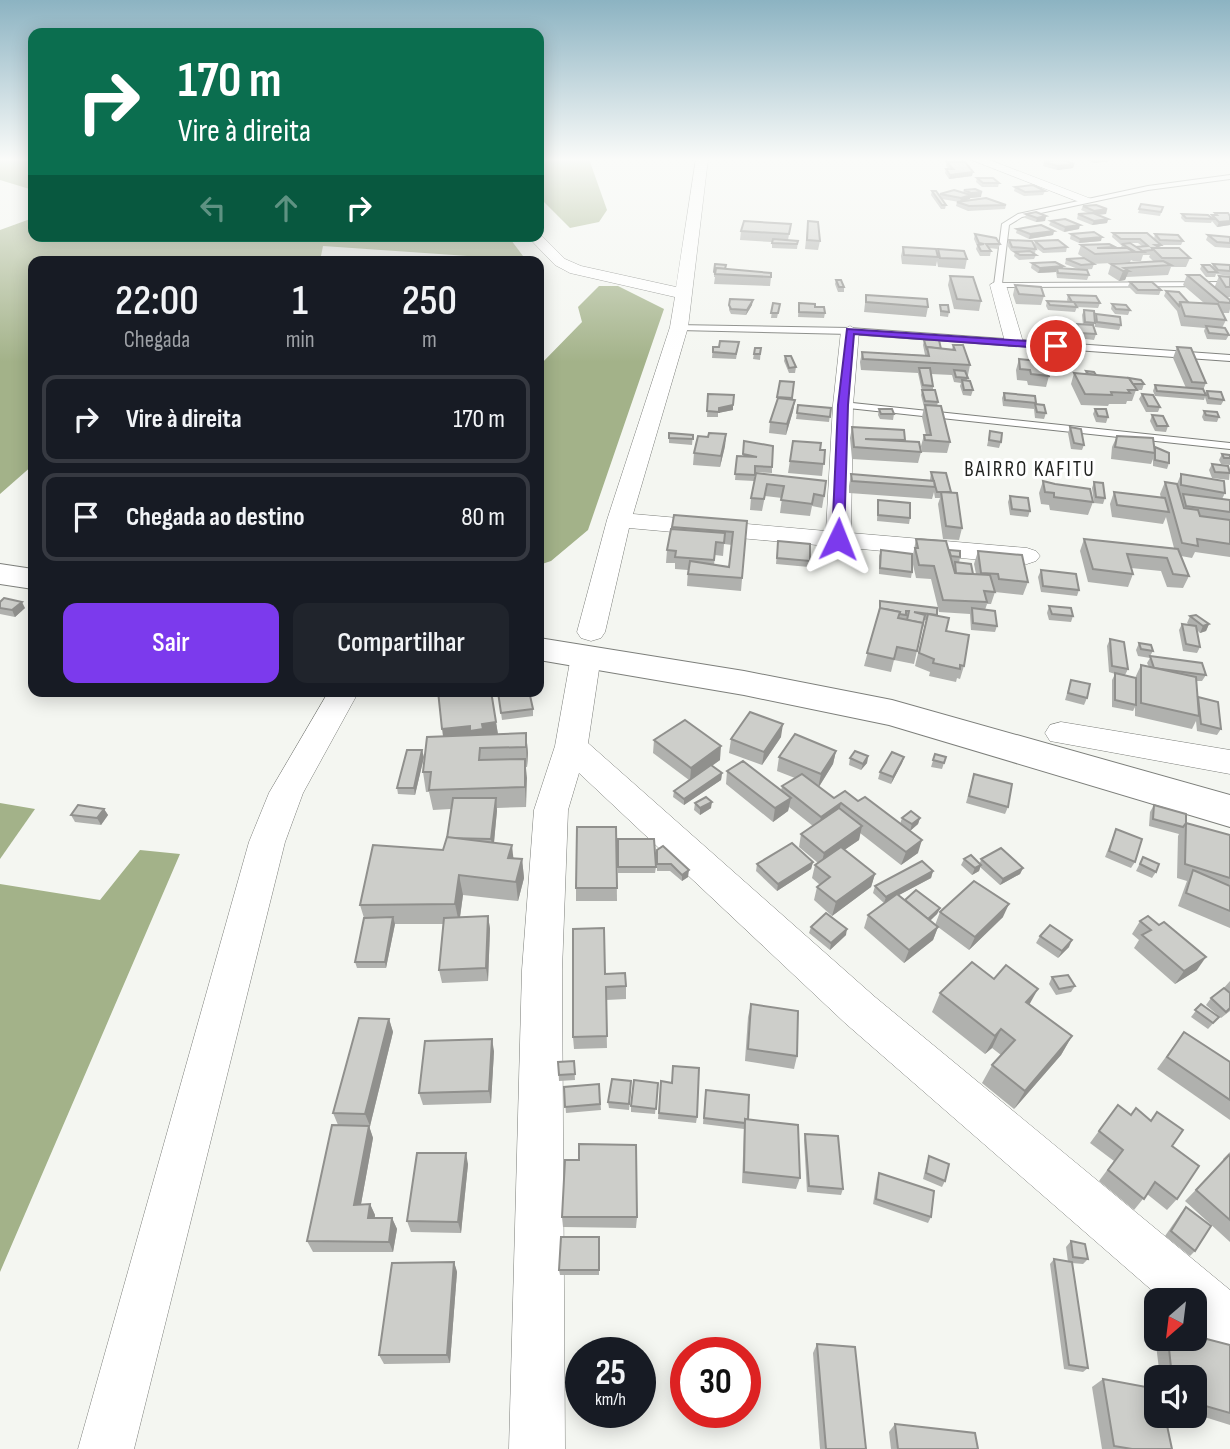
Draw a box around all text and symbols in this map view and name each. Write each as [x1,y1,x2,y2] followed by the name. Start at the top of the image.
[178,52,282,111] text: 170 m
[63,56,154,147] icon: right
[178,112,311,151] text: Vire à direita
[194,189,232,227] icon: left
[267,189,305,227] icon: ahead
[340,189,378,227] icon: right
[115,276,199,327] text: 22:00
[292,276,308,327] text: 1
[402,276,457,327] text: 250
[1026,316,1086,376] pin
[124,326,190,354] text: Chegada
[286,326,315,354] text: min
[422,326,437,354] text: m
[1037,327,1075,365] icon: arrive
[67,400,105,438] icon: right
[126,404,242,435] text: Vire à direita
[453,404,505,435] text: 170 m
[964,457,1096,482] district label: BAIRRO KAFITU
[67,498,105,536] icon: arrive
[126,502,305,533] text: Chegada ao destino
[461,502,505,533] text: 80 m
[801,502,875,576] position arrow
[63,603,279,683] button: Sair
[293,603,509,683] button: Compartilhar
[1144,1288,1208,1351] north arrow
[1144,1288,1207,1428] map controls
[670,1337,761,1428] speed limit sign: 30
[595,1352,626,1395] text: 25
[1144,1365,1207,1428] button: sound
[595,1389,626,1410] text: km/h

